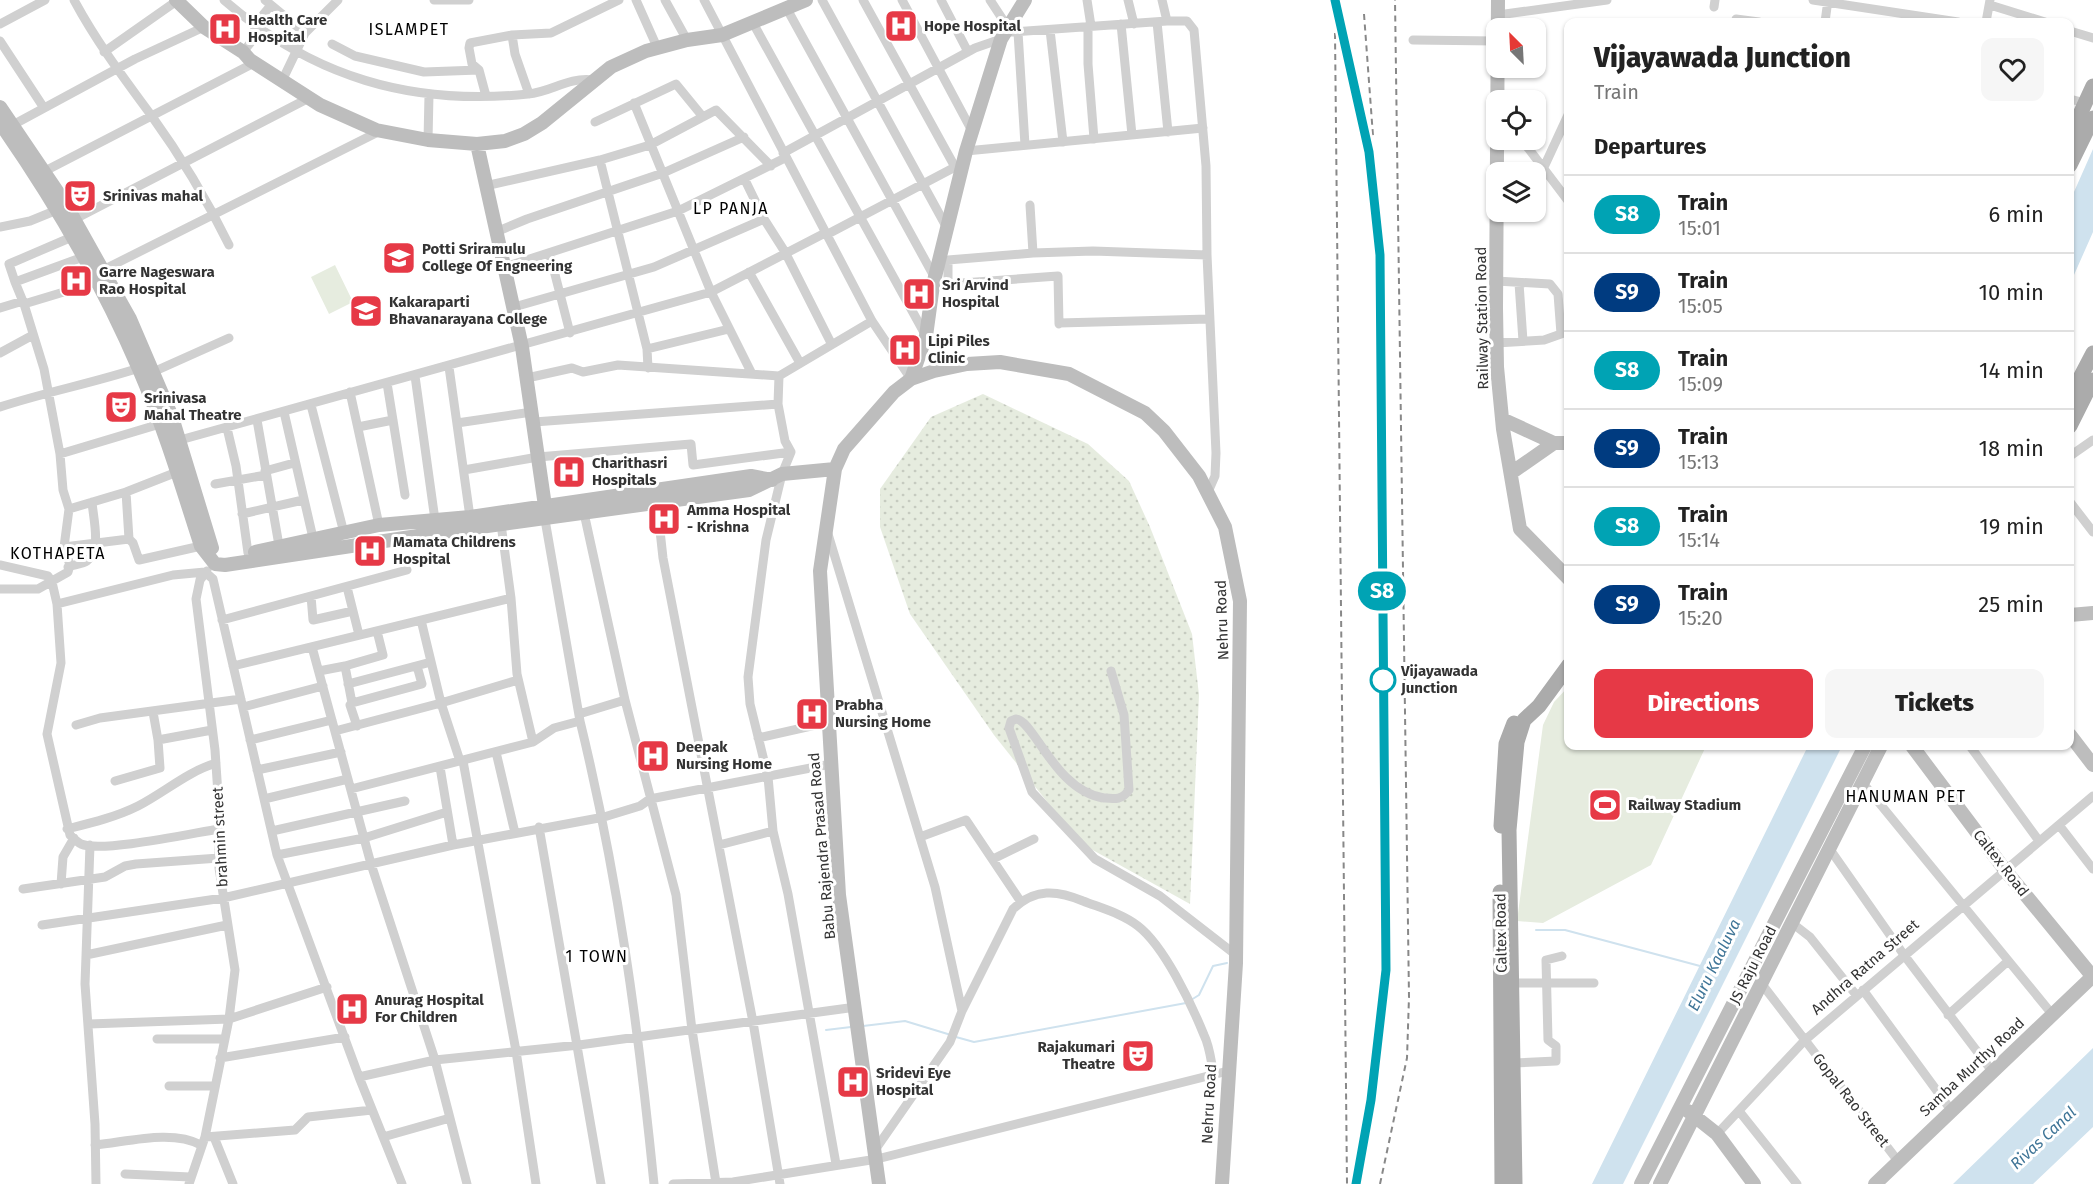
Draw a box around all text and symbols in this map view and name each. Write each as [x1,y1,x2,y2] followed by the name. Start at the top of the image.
[883,8,919,44] hospital icon: Hope Hospital
[207,11,243,47] hospital icon: Health Care Hospital
[248,11,327,46] place label: Health Care Hospital
[924,17,1021,35] place label: Hope Hospital
[1486,18,1546,78] north arrow
[1486,18,1546,222] map controls
[368,20,450,39] district label: ISLAMPET
[1981,38,2044,101] button: heart
[1594,41,1851,74] text: Vijayawada Junction
[1594,80,1639,104] text: Train
[1486,90,1546,150] button: locate
[1594,133,1706,160] text: Departures
[1486,162,1546,222] button: layers
[62,178,98,214] theatre icon: Srinivas mahal
[103,187,204,205] place label: Srinivas mahal
[1678,189,1728,216] text: Train
[693,199,769,218] district label: LP PANJA
[1615,201,1639,227] text: S8
[1988,201,2044,228] text: 6 min
[1678,216,1721,240] text: 15:01
[381,240,417,276] school or university icon: Potti Sriramulu College Of Engneering
[422,240,573,275] place label: Potti Sriramulu College Of Engneering
[1472,246,1492,390] street label: Railway Station Road
[58,263,94,299] hospital icon: Garre Nageswara Rao Hospital
[99,263,215,298] place label: Garre Nageswara Rao Hospital
[1678,267,1728,294] text: Train
[901,276,937,312] hospital icon: Sri Arvind Hospital
[942,276,1009,311] place label: Sri Arvind Hospital
[1615,279,1639,305] text: S9
[1978,279,2044,306] text: 10 min
[348,293,384,329] school or university icon: Kakaraparti Bhavanarayana College
[389,293,547,328] place label: Kakaraparti Bhavanarayana College
[1678,294,1723,318] text: 15:05
[887,332,923,368] hospital icon: Lipi Piles Clinic
[928,332,990,367] place label: Lipi Piles Clinic
[1678,345,1728,372] text: Train
[1615,357,1639,383] text: S8
[1979,357,2044,384] text: 14 min
[1678,372,1723,396] text: 15:09
[103,389,139,425] theatre icon: Srinivasa Mahal Theatre
[144,389,242,424] place label: Srinivasa Mahal Theatre
[1678,423,1728,450] text: Train
[1615,435,1639,461] text: S9
[1979,435,2044,462] text: 18 min
[1678,450,1719,474] text: 15:13
[551,454,587,490] hospital icon: Charithasri Hospitals
[592,454,668,489] place label: Charithasri Hospitals
[646,501,682,537] hospital icon: Amma Hospital - Krishna
[686,501,791,536] place label: Amma Hospital - Krishna
[1678,501,1728,528] text: Train
[1615,513,1639,539] text: S8
[1979,513,2044,540] text: 19 min
[1678,528,1720,552] text: 15:14
[352,533,388,569] hospital icon: Mamata Childrens Hospital
[393,533,516,568] place label: Mamata Childrens Hospital
[10,544,106,563] district label: KOTHAPETA
[1355,572,1409,610] line badge: S8
[1370,578,1394,604] text: S8
[1678,579,1728,606] text: Train
[1212,580,1232,660] street label: Nehru Road
[1615,591,1639,617] text: S9
[1978,591,2044,618] text: 25 min
[1678,606,1723,630] text: 15:20
[1400,662,1478,697] place label: Vijayawada Junction
[1370,667,1396,693] marker: Vijayawada Junction
[1594,669,1813,738] button: Directions
[1825,669,2044,738] button: Tickets
[794,696,830,732] hospital icon: Prabha Nursing Home
[835,696,931,731] place label: Prabha Nursing Home
[635,738,671,774] hospital icon: Deepak Nursing Home
[676,738,772,773] place label: Deepak Nursing Home
[805,752,839,940] street label: Babu Rajendra Prasad Road
[208,786,232,888] street label: brahmin street
[1587,787,1623,823] sports icon: Railway Stadium
[1846,787,1966,806] district label: HANUMAN PET
[1628,796,1741,814] place label: Railway Stadium
[1969,826,2033,900] street label: Caltex Road
[1491,893,1511,973] street label: Caltex Road
[1808,915,1923,1019] street label: Andhra Ratna Street
[1684,916,1744,1014] water label: Eluru Kaaluva
[1726,923,1780,1007] street label: JS Raju Road
[565,947,629,966] district label: 1 TOWN
[334,991,370,1027] hospital icon: Anurag Hospital For Children
[374,991,484,1026] place label: Anurag Hospital For Children
[1916,1014,2028,1120] street label: Samba Murthy Road
[1038,1038,1115,1073] place label: Rajakumari Theatre
[1120,1038,1156,1074] theatre icon: Rajakumari Theatre
[1809,1050,1894,1151] street label: Gopal Rao Street
[1198,1063,1220,1145] street label: Nehru Road
[835,1064,871,1100] hospital icon: Sridevi Eye Hospital
[876,1064,951,1099] place label: Sridevi Eye Hospital
[2006,1103,2080,1173] water label: Rivas Canal

